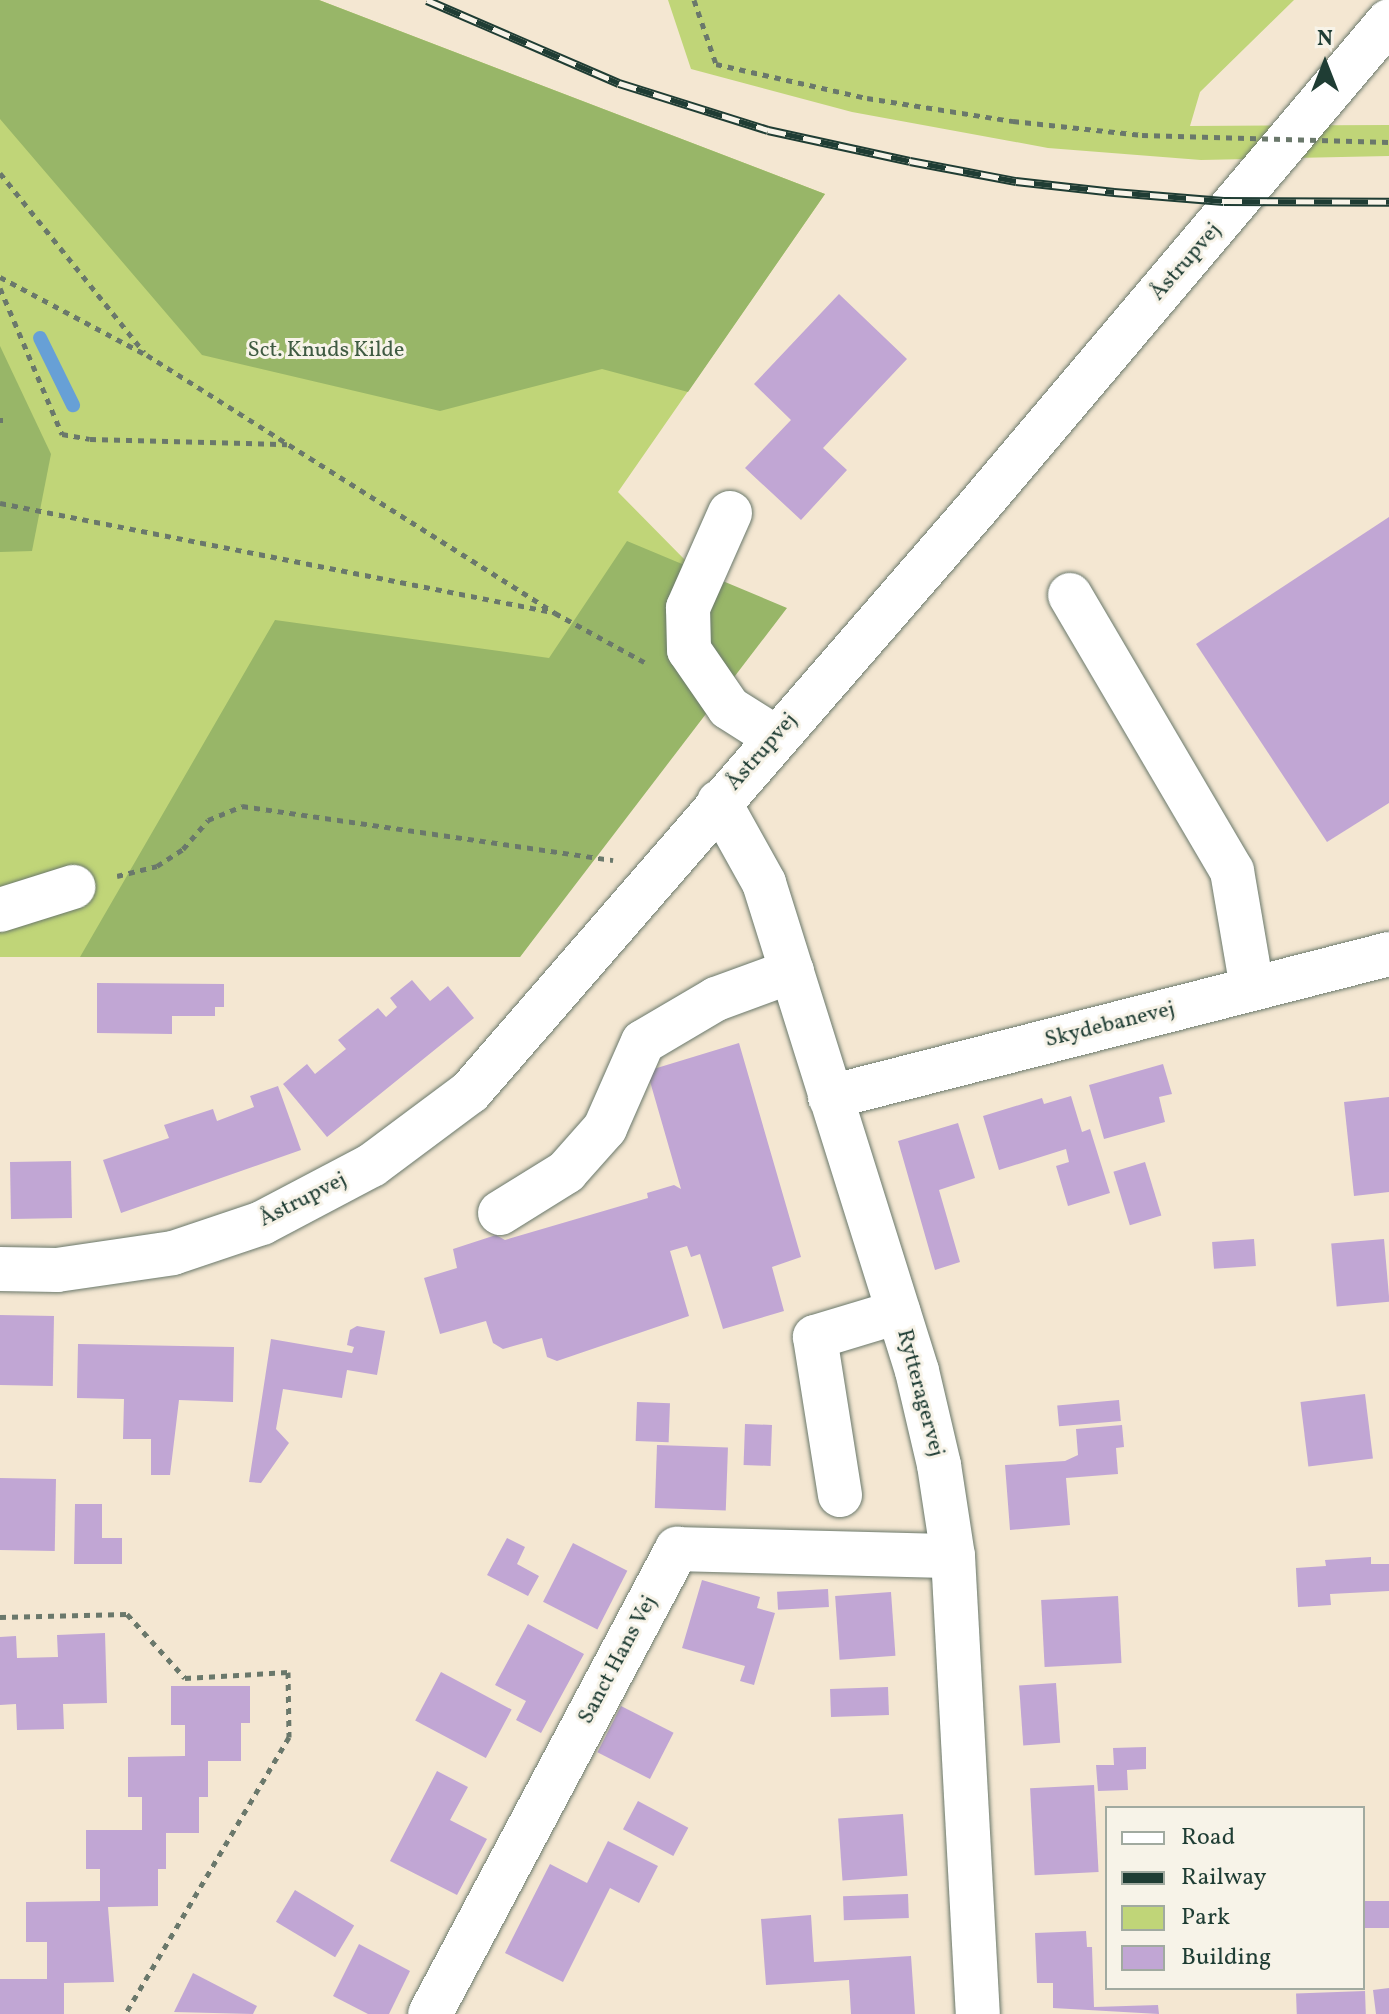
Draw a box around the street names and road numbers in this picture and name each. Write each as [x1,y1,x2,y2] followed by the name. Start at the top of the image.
[1145,218,1227,306] street label: Åstrupvej
[721,708,803,796] street label: Åstrupvej
[1042,996,1178,1054] street label: Skydebanevej
[255,1167,351,1233] street label: Åstrupvej
[890,1327,950,1459] street label: Rytteragervej
[573,1591,663,1729] street label: Sanct Hans Vej

